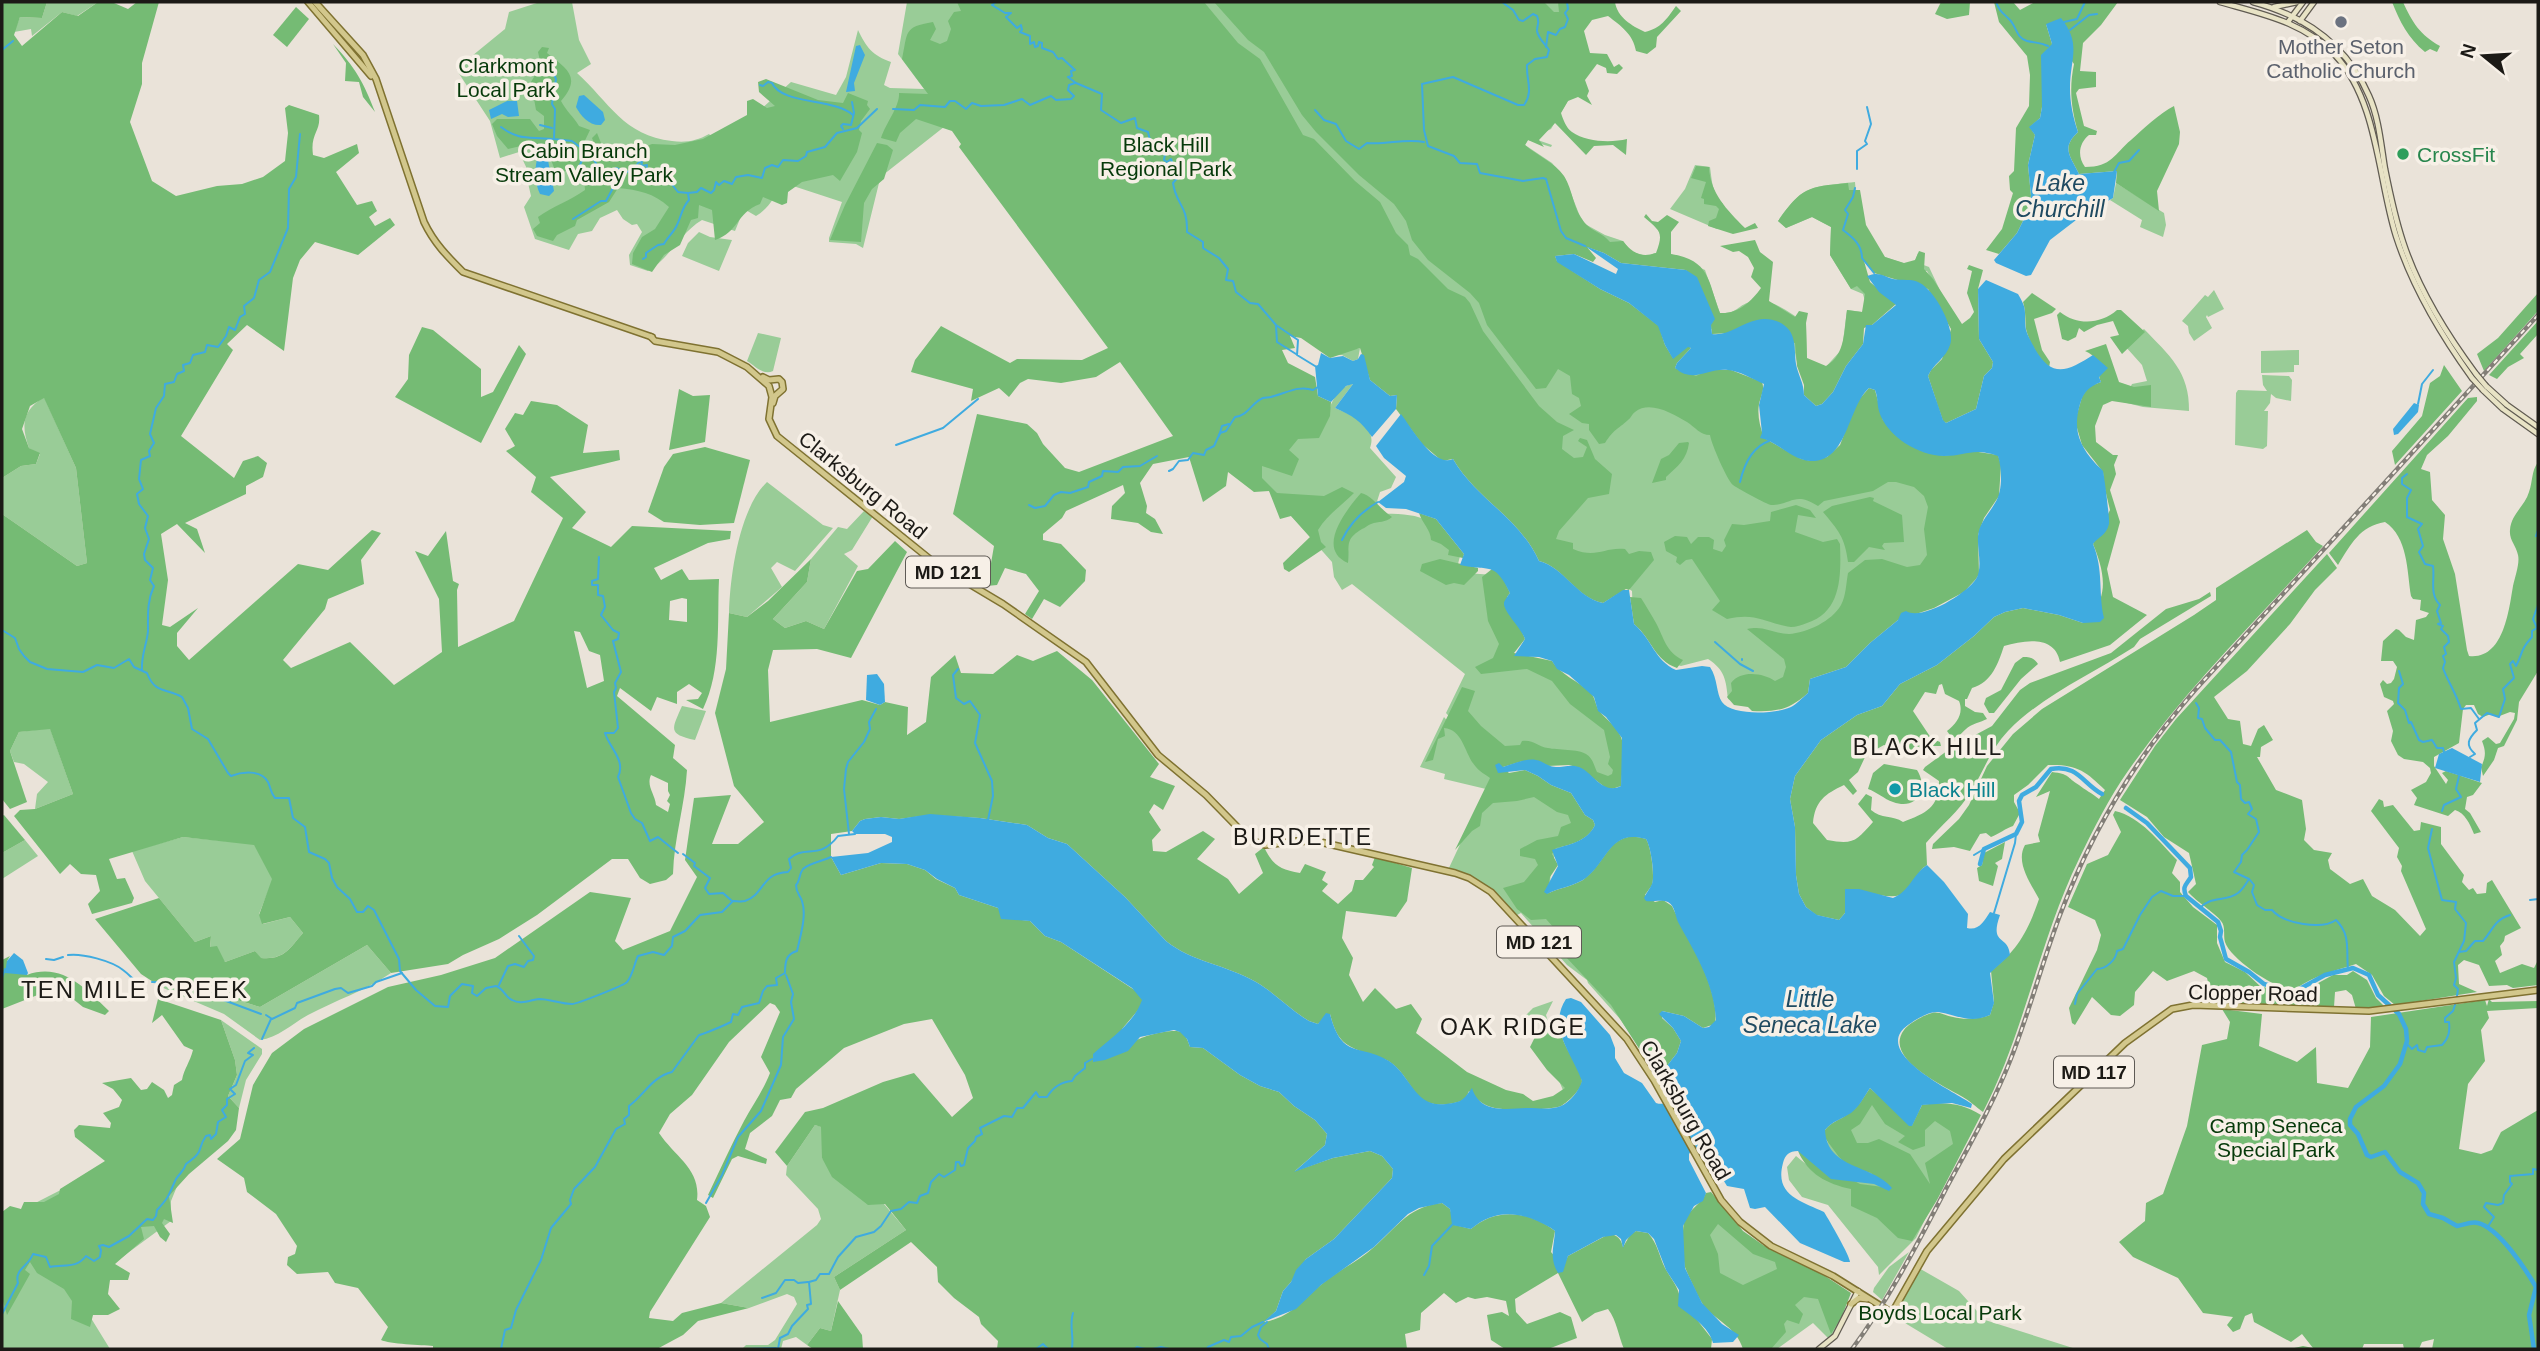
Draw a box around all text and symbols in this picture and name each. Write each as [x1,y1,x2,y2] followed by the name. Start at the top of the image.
[2333,14,2349,30] marker: Mother Seton Catholic Church
[2449,21,2519,91] north arrow
[2266,35,2416,82] place label: Mother Seton Catholic Church
[2456,41,2480,61] text: N
[456,54,556,101] park label: Clarkmont Local Park
[1100,133,1232,180] park label: Black Hill Regional Park
[495,139,674,186] park label: Cabin Branch Stream Valley Park
[2417,143,2495,166] place label: CrossFit
[2395,146,2411,162] marker: CrossFit
[2015,170,2106,222] water label: Lake Churchill
[795,426,931,544] street label: Clarksburg Road
[906,556,990,587] road number: MD 121
[1853,734,2003,760] district label: BLACK HILL
[1909,778,1995,801] place label: Black Hill
[1887,781,1903,797] marker: Black Hill
[1233,824,1373,850] district label: BURDETTE
[1497,926,1581,958] road number: MD 121
[21,976,249,1003] district label: TEN MILE CREEK
[2188,980,2318,1006] street label: Clopper Road
[1743,986,1877,1038] water label: Little Seneca Lake
[1440,1014,1586,1040] district label: OAK RIDGE
[1637,1036,1735,1184] street label: Clarksburg Road
[2054,1056,2134,1088] road number: MD 117
[2209,1114,2343,1161] park label: Camp Seneca Special Park
[1858,1301,2022,1324] park label: Boyds Local Park

